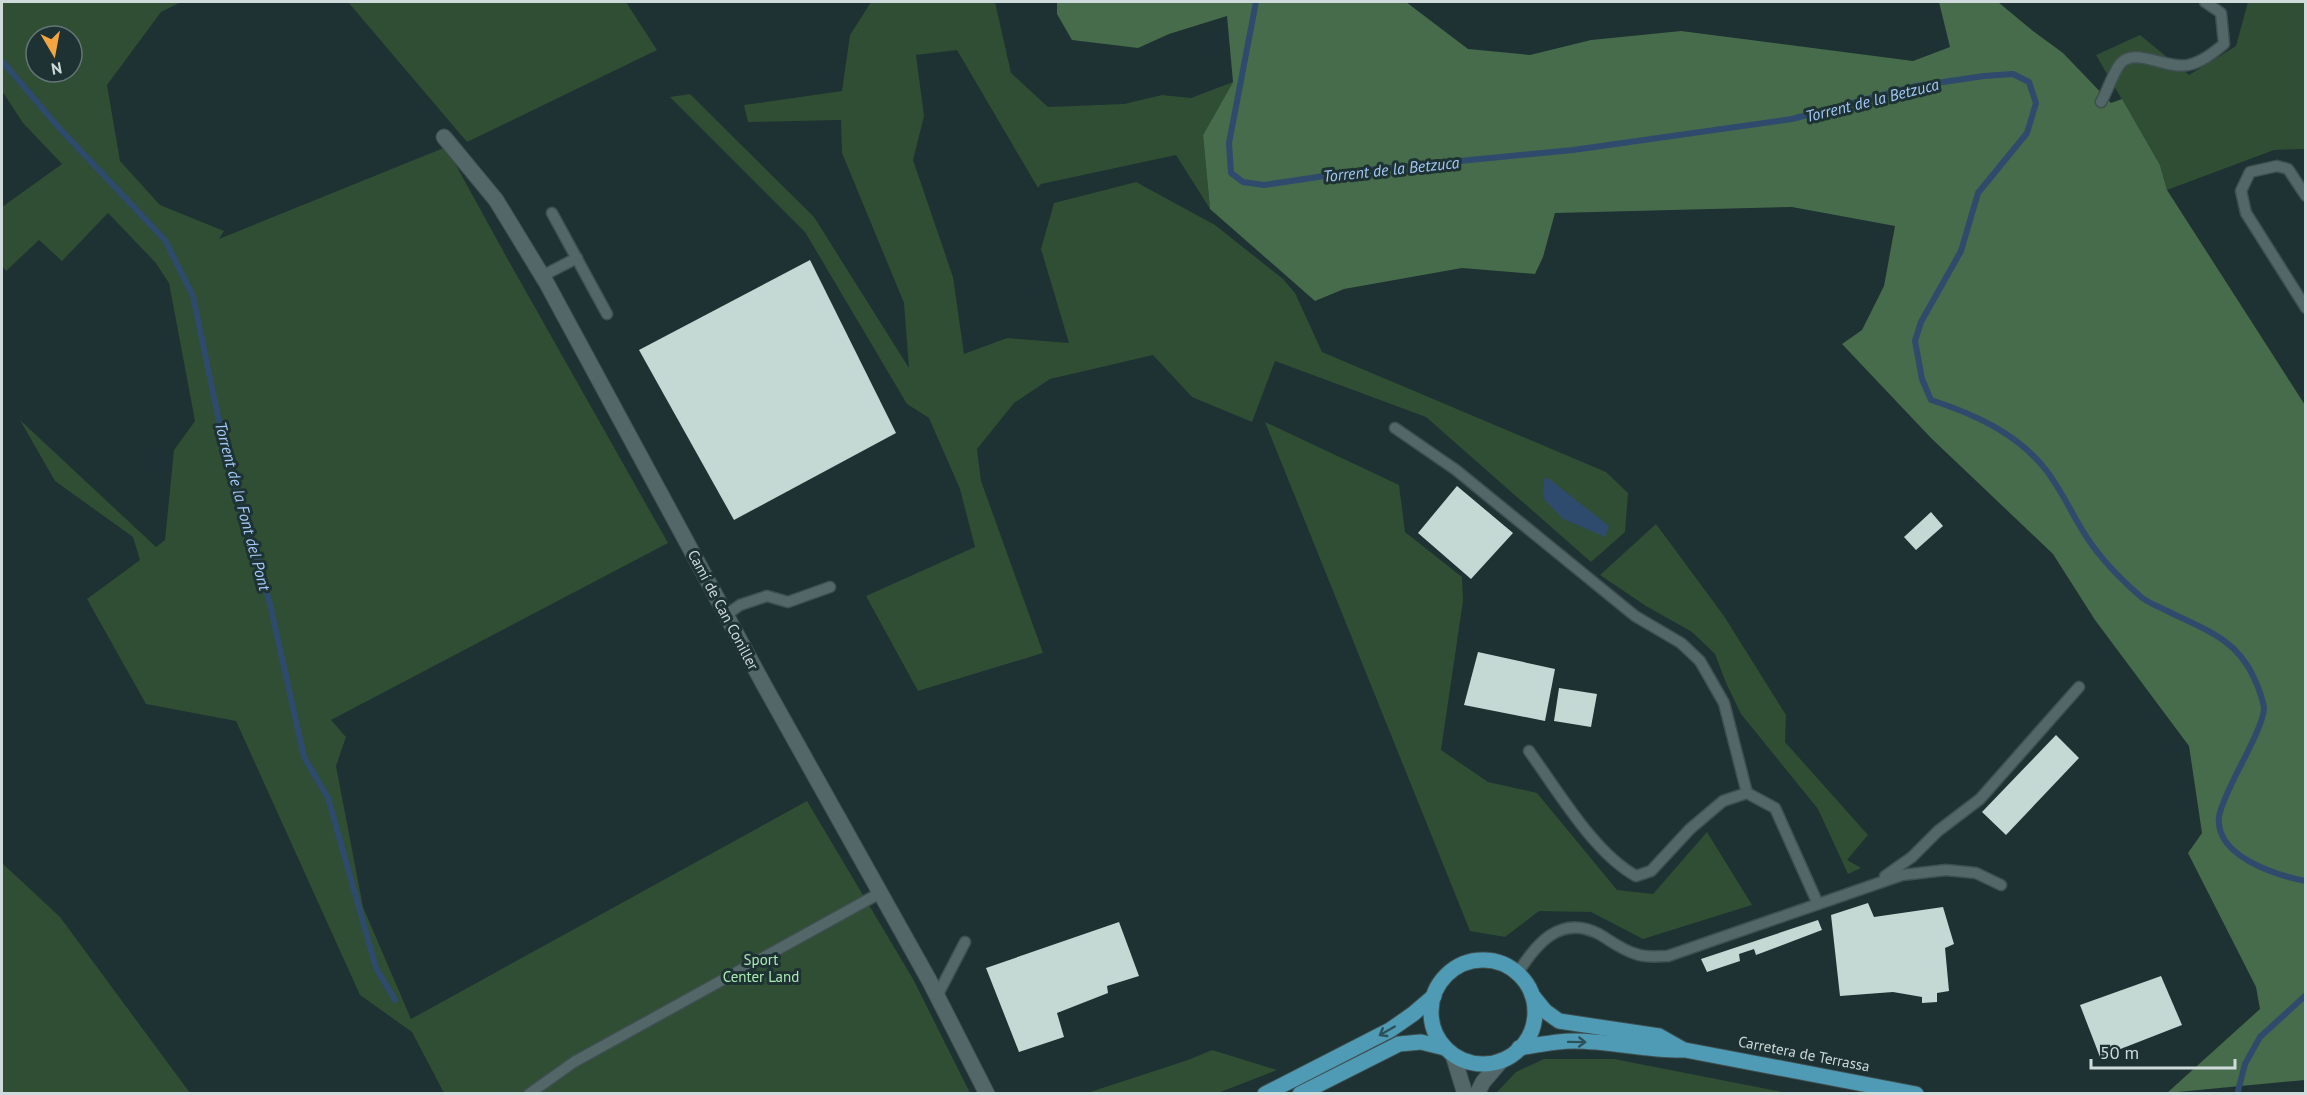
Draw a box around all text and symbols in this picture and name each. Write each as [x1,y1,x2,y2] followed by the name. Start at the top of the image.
[24,24,84,84] north arrow
[50,58,64,80] text: N
[1803,74,1941,126] water label: Torrent de la Betzuca
[1322,152,1460,186] water label: Torrent de la Betzuca
[211,419,275,594] water label: Torrent de la Font del Pont
[684,546,763,673] street label: Camí de Can Coniller
[723,950,799,986] park label: Sport Center Land
[1379,1026,1396,1038] one-way arrow
[1737,1031,1871,1076] street label: Carretera de Terrassa
[2091,1032,2235,1070] scale bar
[1567,1036,1587,1047] one-way arrow
[2100,1041,2139,1064] text: 50 m

